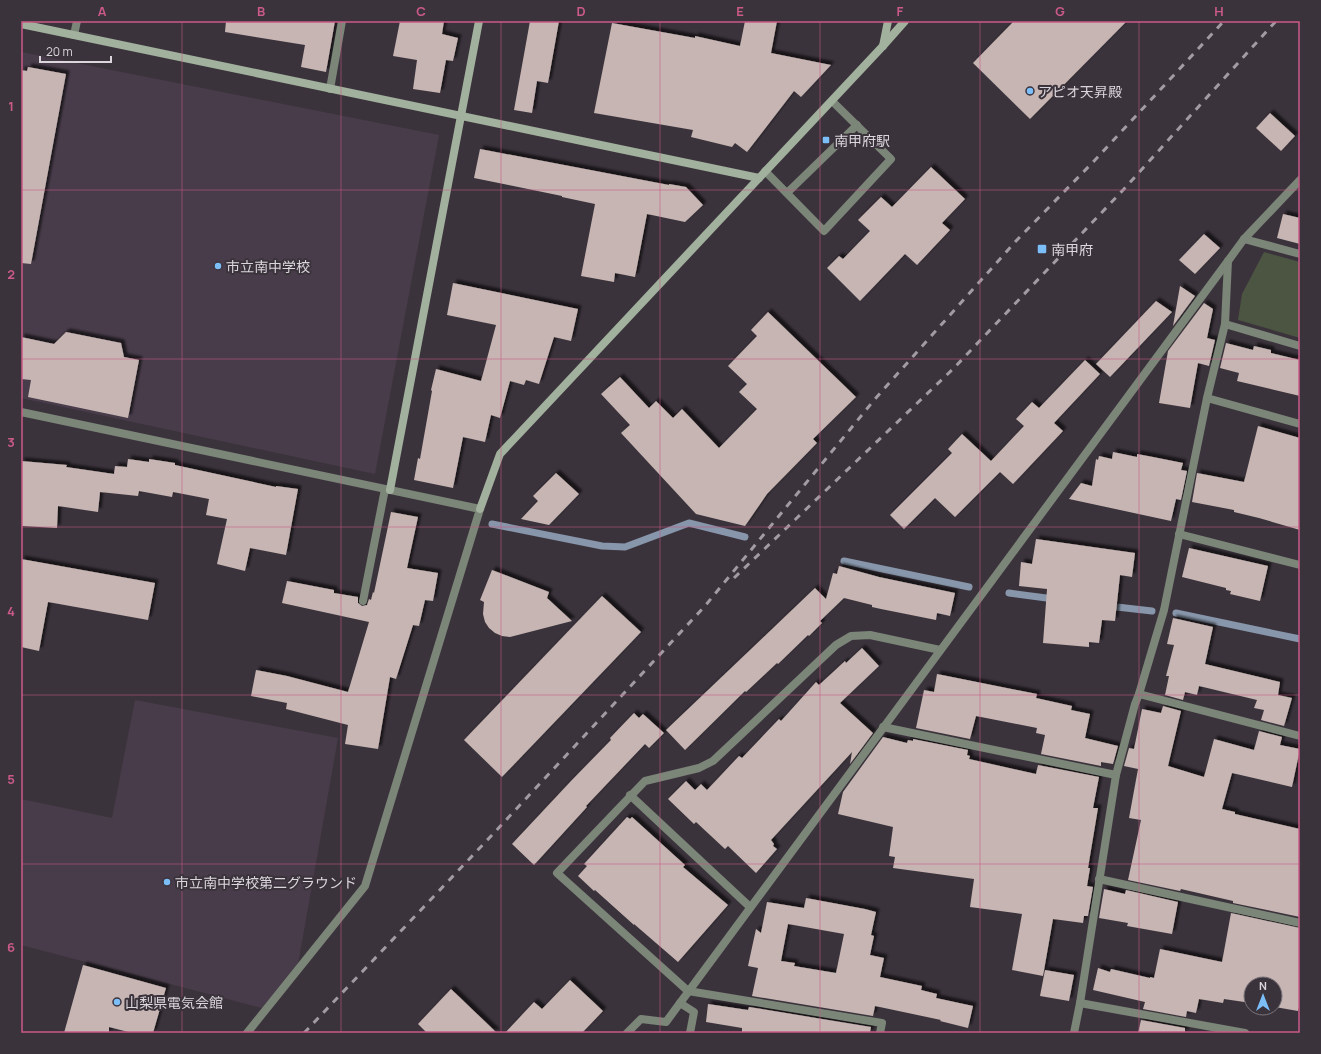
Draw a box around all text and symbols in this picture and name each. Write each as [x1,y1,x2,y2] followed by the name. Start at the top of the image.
[98,2,107,20] text: A
[257,2,265,20] text: B
[416,2,426,20] text: C
[576,2,586,20] text: D
[736,2,744,20] text: E
[897,2,904,20] text: F
[1055,2,1065,20] text: G
[1214,2,1224,20] text: H
[40,38,111,64] scale bar
[46,43,73,60] text: 20 m
[1038,82,1122,101] place label: アピオ天昇殿
[1025,86,1035,96] marker: アピオ天昇殿
[8,97,14,115] text: 1
[834,131,890,150] place label: 南甲府駅
[821,135,831,145] marker: 南甲府駅
[1051,240,1093,259] place label: 南甲府
[1036,243,1048,255] marker: 南甲府
[226,257,310,276] place label: 市立南中学校
[213,261,223,271] marker: 市立南中学校
[7,265,15,283] text: 2
[7,433,15,451] text: 3
[7,602,15,620] text: 4
[7,770,15,788] text: 5
[175,873,357,892] place label: 市立南中学校第二グラウンド
[162,877,172,887] marker: 市立南中学校第二グラウンド
[7,938,15,956] text: 6
[1243,976,1283,1016] north arrow
[1259,978,1267,993] text: N
[125,993,223,1012] place label: 山梨県電気会館
[112,997,122,1007] marker: 山梨県電気会館

